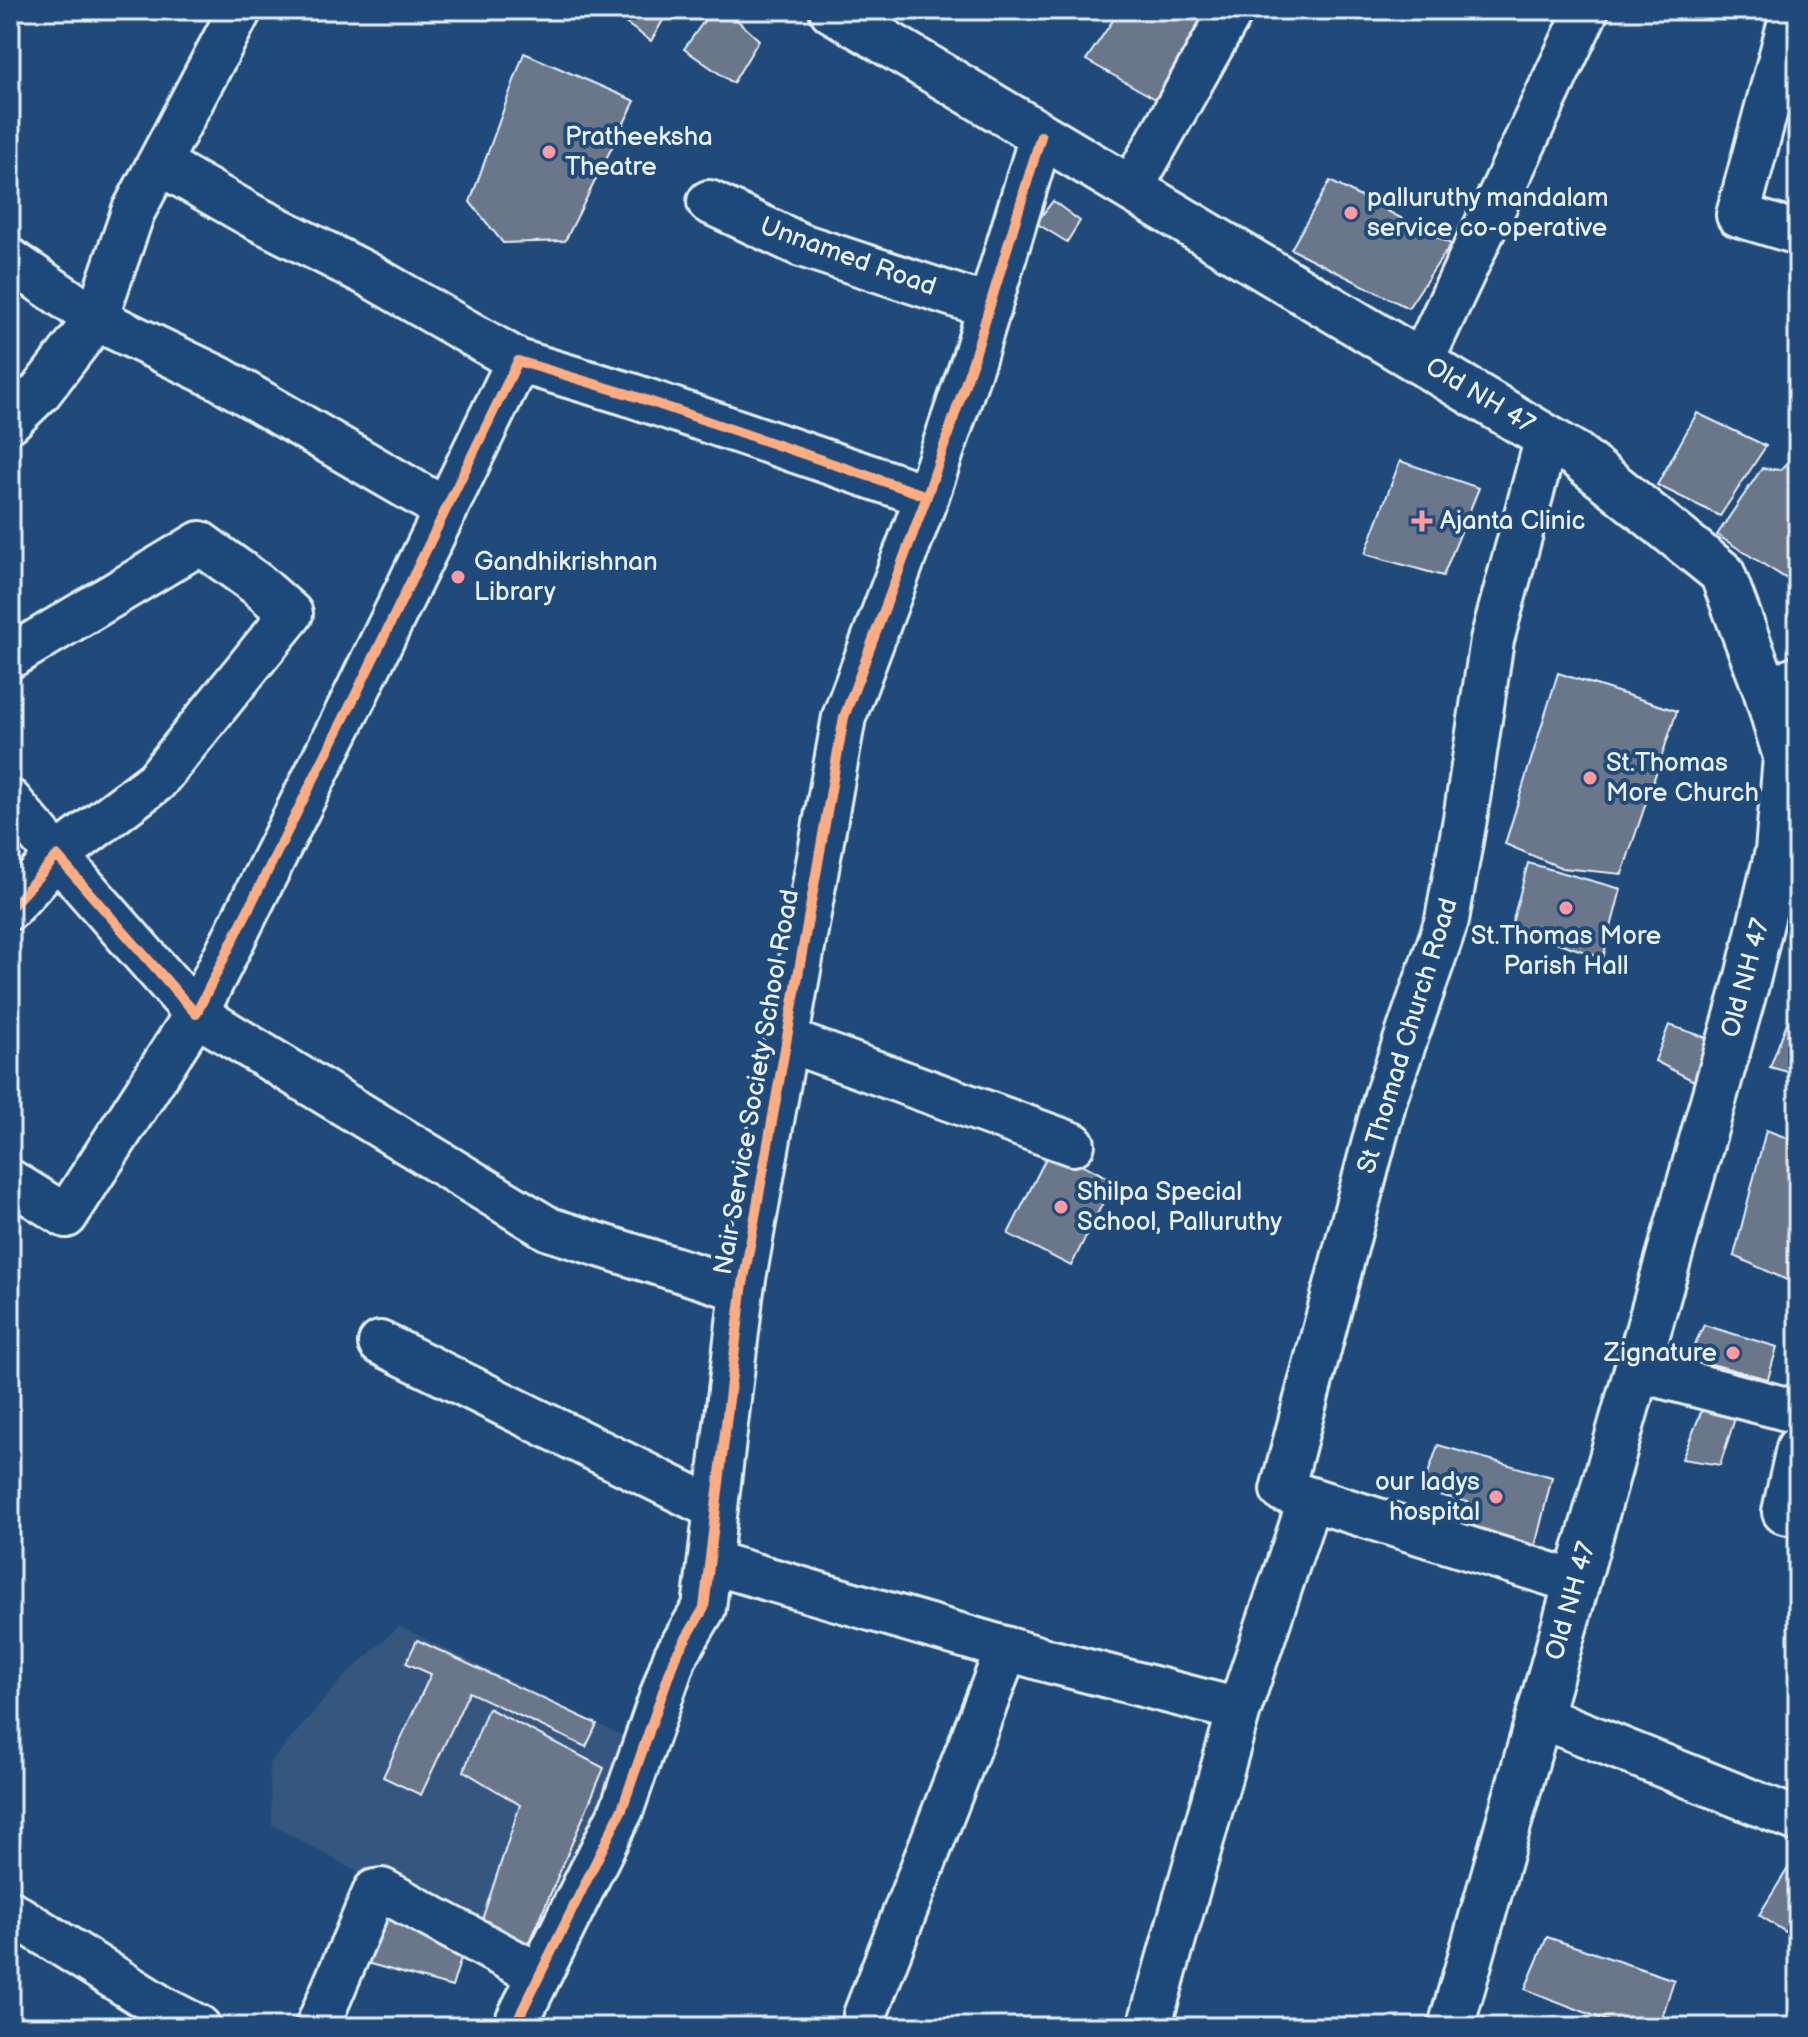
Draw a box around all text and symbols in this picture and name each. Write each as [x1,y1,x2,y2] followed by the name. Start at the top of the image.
[565,122,713,183] place label: Pratheeksha Theatre
[540,143,558,161] marker: Pratheeksha Theatre
[1367,183,1609,244] place label: palluruthy mandalam service co-operative
[1342,204,1360,222] marker: palluruthy mandalam service co-operative
[756,211,940,303] street label: Unnamed Road
[1420,351,1540,441] street label: Old NH 47
[1440,506,1585,537] place label: Ajanta Clinic
[1411,510,1433,532] marker: Ajanta Clinic
[474,547,658,608] place label: Gandhikrishnan Library
[449,568,467,586] marker: Gandhikrishnan Library
[1606,748,1759,809] place label: St.Thomas More Church
[1581,769,1599,787] marker: St.Thomas More Church
[708,887,806,1277] street label: Nair Service Society School Road
[1351,895,1465,1177] street label: St Thomad Church Road
[1557,899,1575,917] marker: St.Thomas More Parish Hall
[1715,915,1777,1041] street label: Old NH 47
[1471,921,1661,982] place label: St.Thomas More Parish Hall
[1077,1177,1282,1238] place label: Shilpa Special School, Palluruthy
[1052,1198,1070,1216] marker: Shilpa Special School, Palluruthy
[1603,1338,1717,1369] place label: Zignature
[1724,1344,1742,1362] marker: Zignature
[1375,1467,1480,1528] place label: our ladys hospital
[1487,1488,1505,1506] marker: our ladys hospital
[1539,1538,1603,1664] street label: Old NH 47

